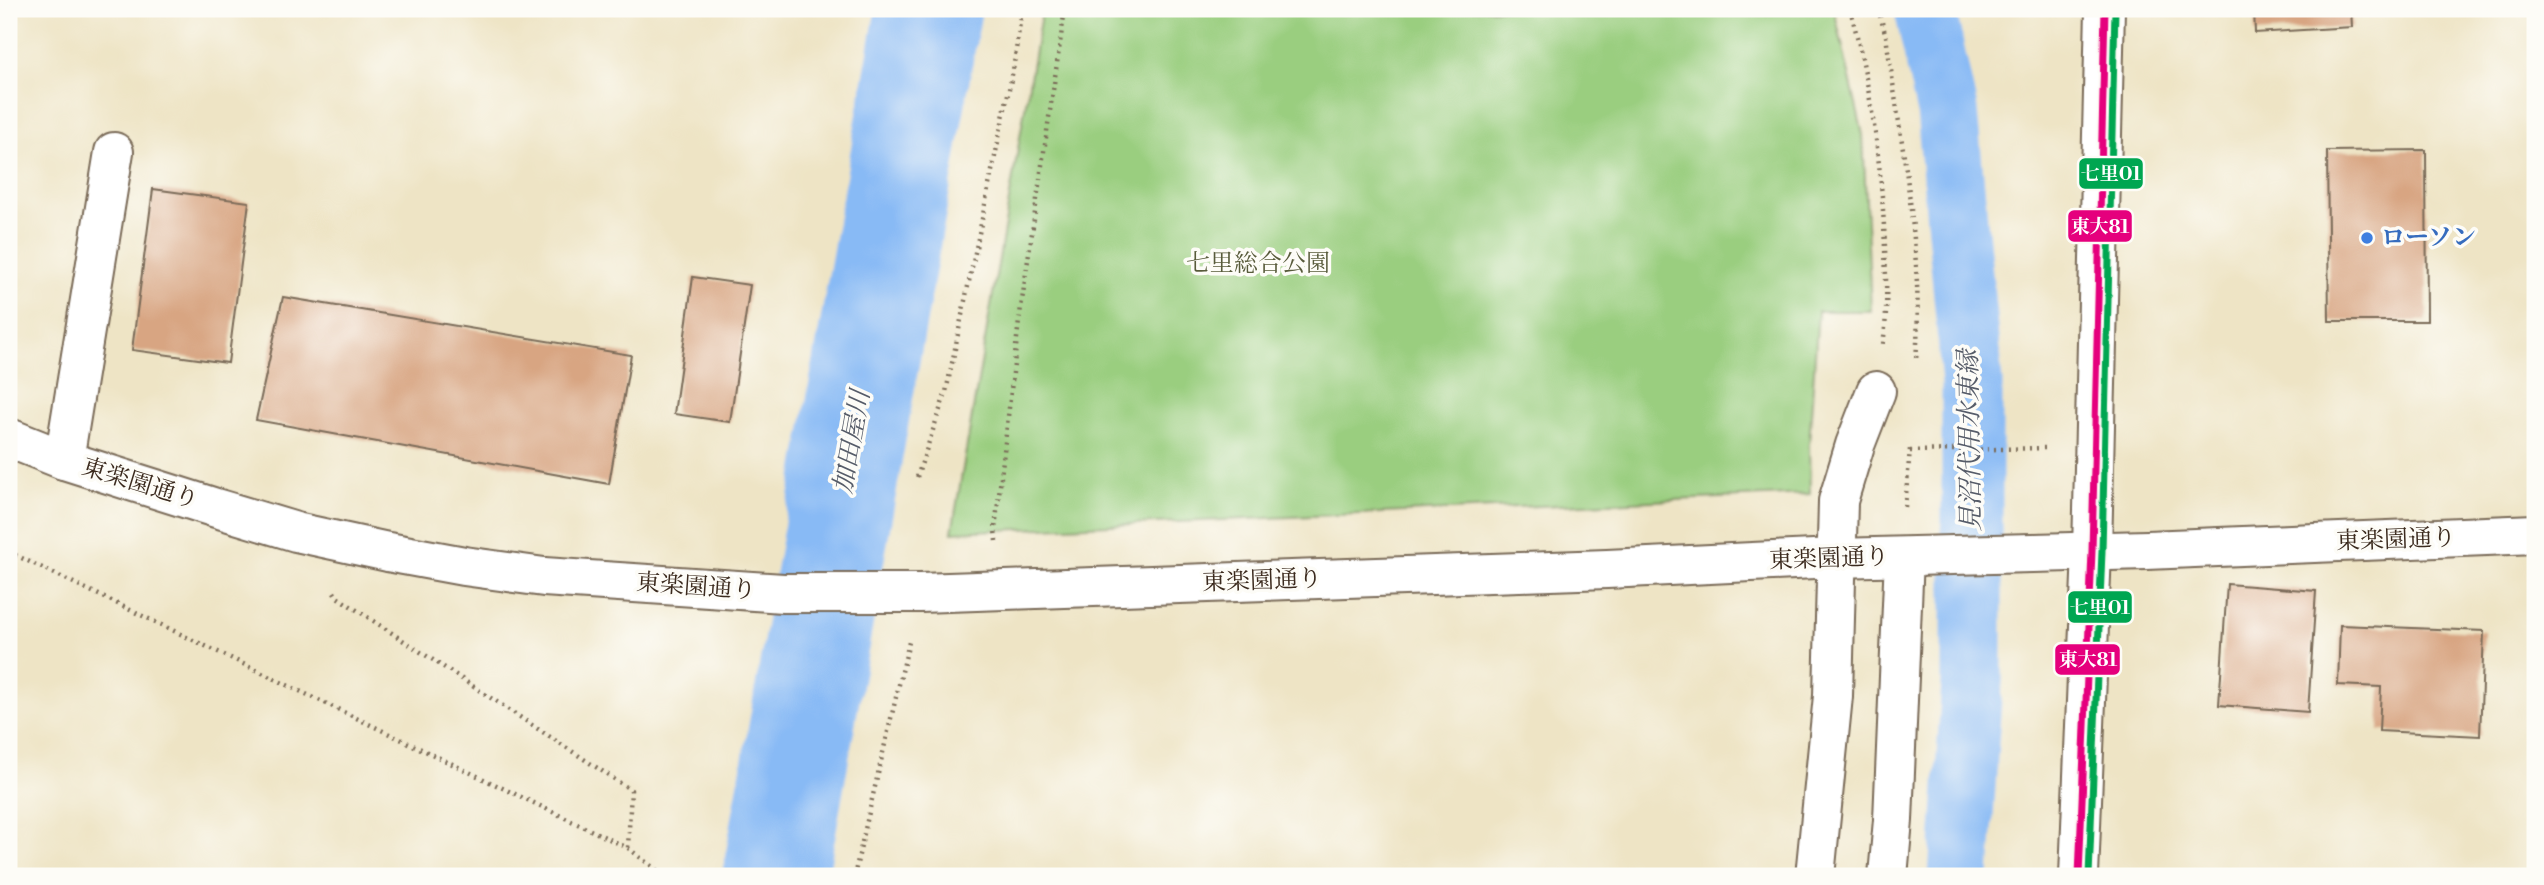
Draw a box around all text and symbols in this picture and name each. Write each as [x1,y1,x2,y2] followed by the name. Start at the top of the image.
[2078,157,2144,190] line badge: 七里01
[2081,162,2141,186] text: 七里01
[2067,209,2133,243] line badge: 東大81
[2071,215,2129,239] text: 東大81
[2381,223,2476,253] place label: ローソン
[2359,230,2375,246] marker: ローソン
[1186,249,1330,279] park label: 七里総合公園
[1952,347,1988,532] water label: 見沼代用水東縁
[827,385,877,496] water label: 加田屋川
[78,452,202,516] street label: 東楽園通り
[2336,523,2456,557] street label: 東楽園通り
[1769,542,1889,576] street label: 東楽園通り
[1202,564,1322,598] street label: 東楽園通り
[635,568,757,606] street label: 東楽園通り
[2067,590,2133,624] line badge: 七里01
[2070,596,2130,620] text: 七里01
[2054,643,2121,676] line badge: 東大81
[2059,648,2117,672] text: 東大81

